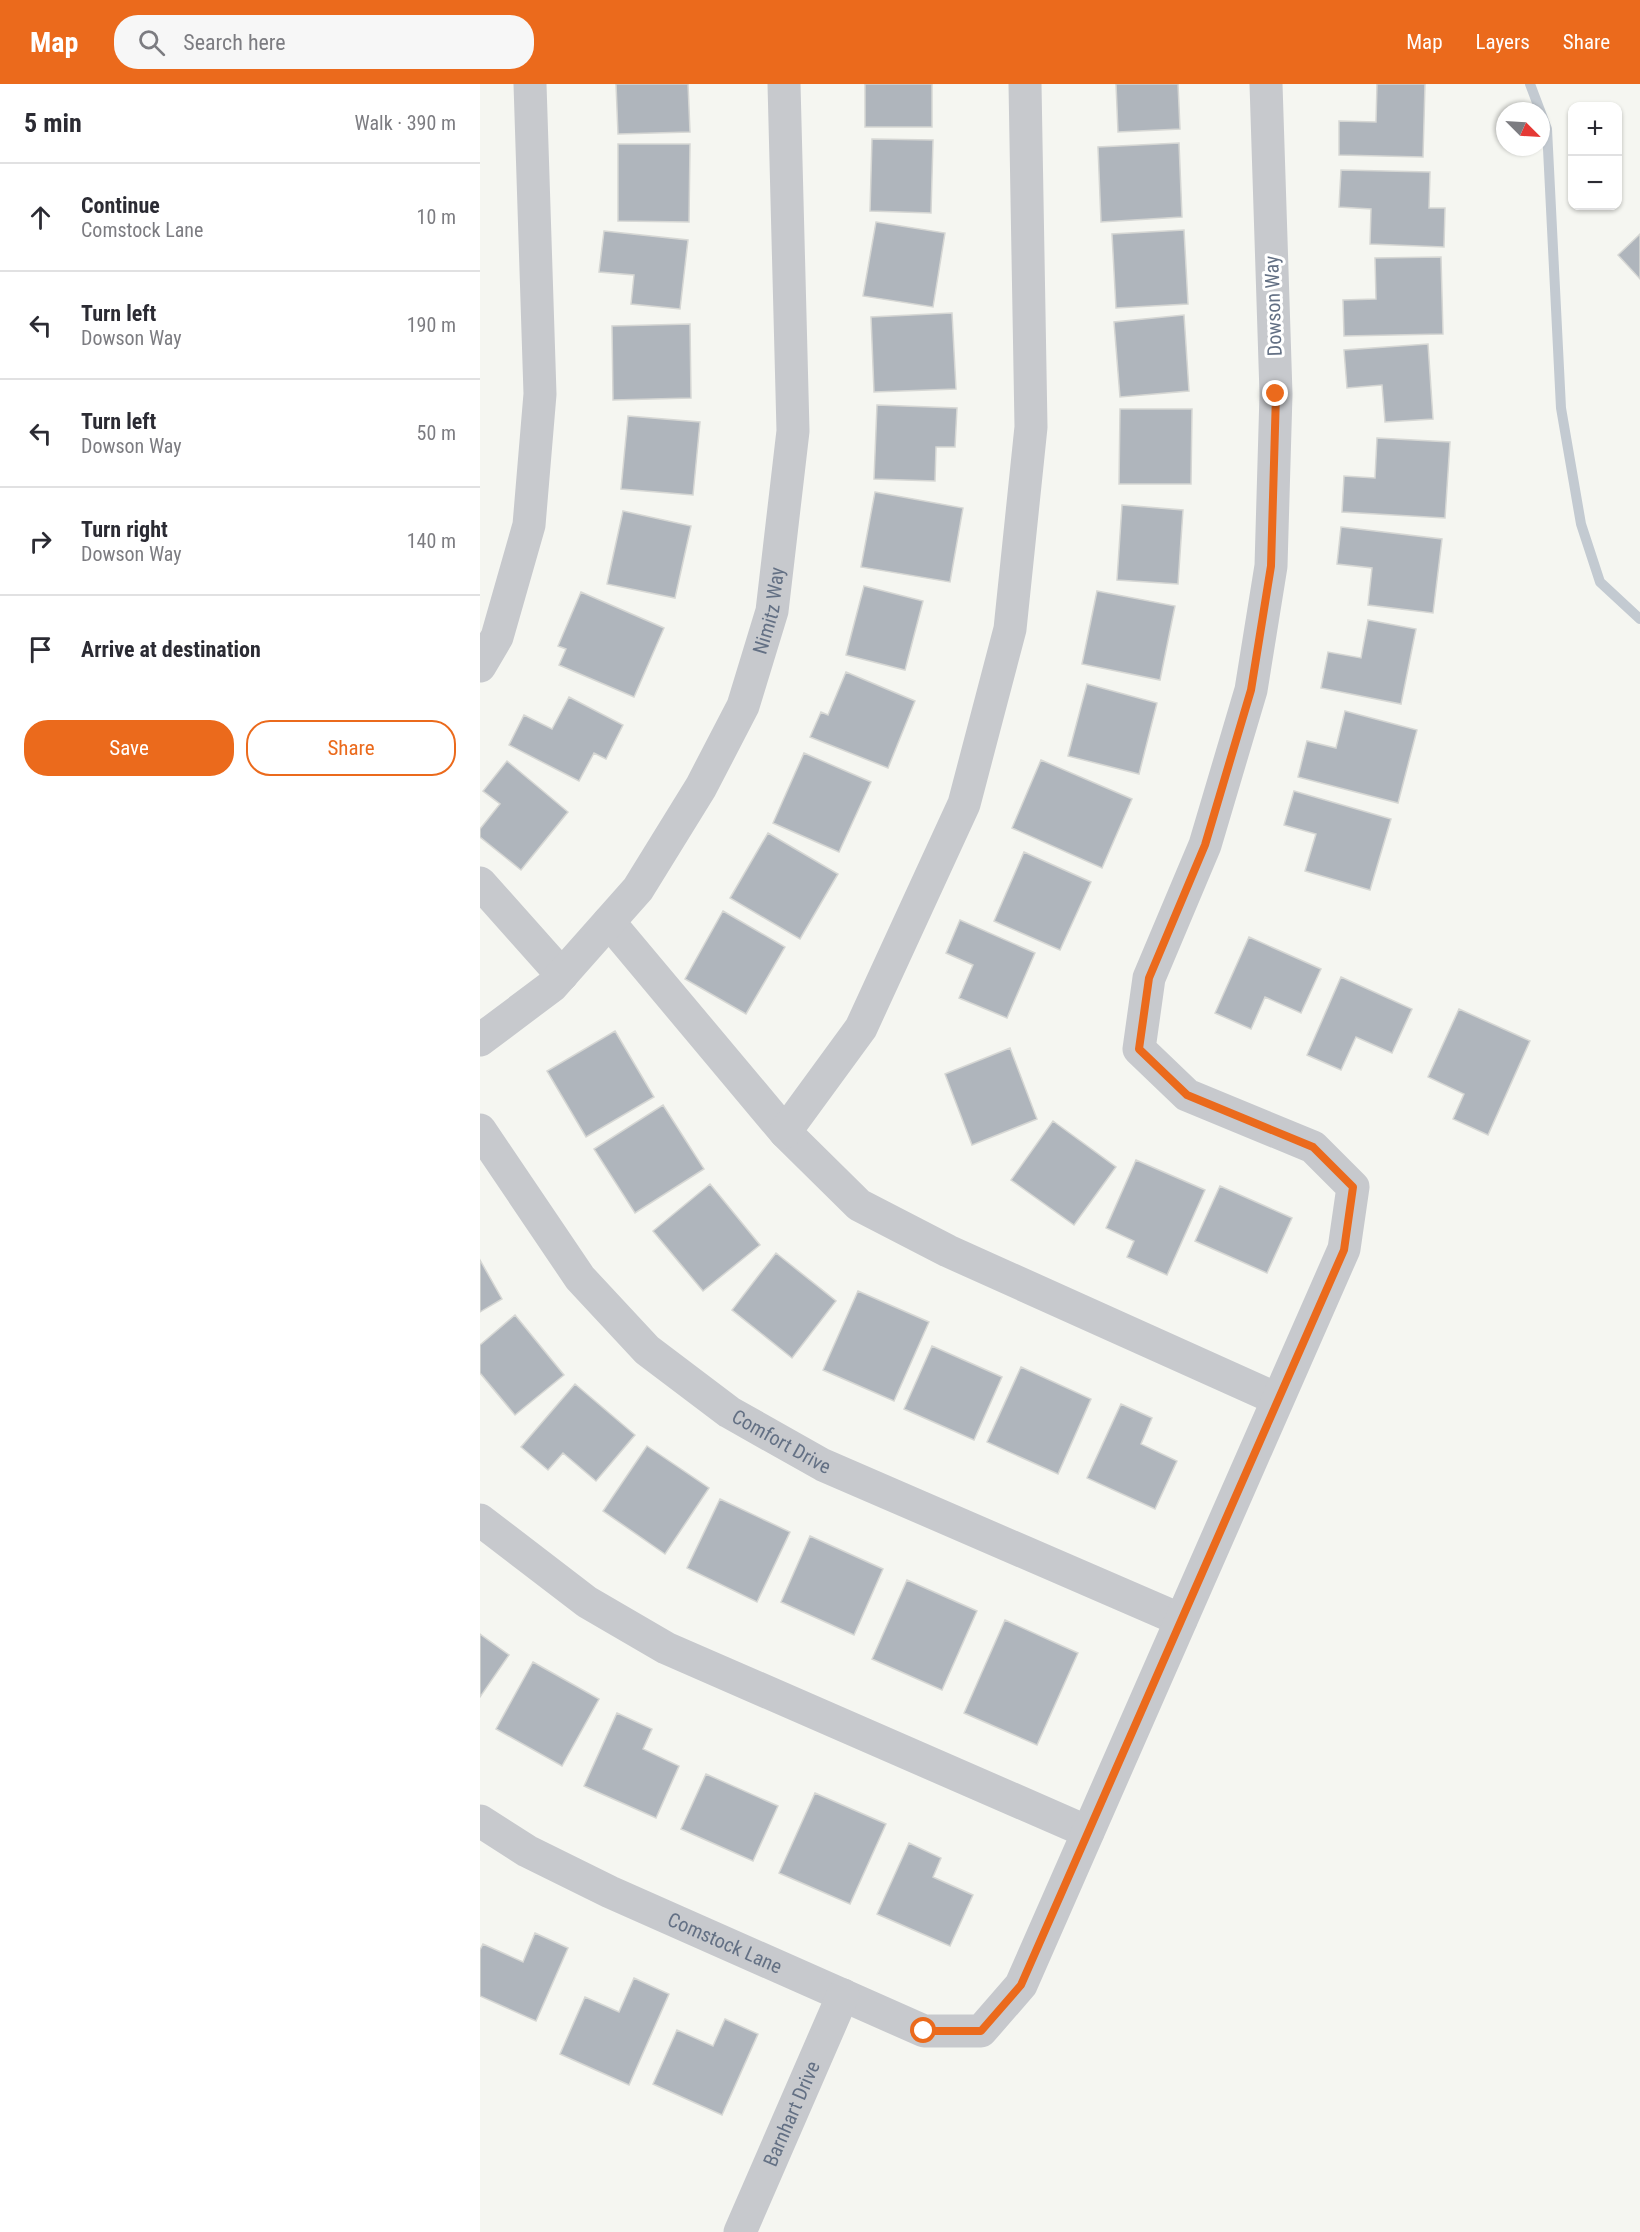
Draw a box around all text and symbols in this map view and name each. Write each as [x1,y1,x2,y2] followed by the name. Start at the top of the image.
[114,15,534,69] search box
[30,26,78,59] text: Map
[135,26,168,59] icon: search
[183,30,286,55] text: Search here
[1406,30,1443,54] text: Map
[1476,30,1530,54] text: Layers
[1563,30,1610,54] text: Share
[1496,102,1550,156] north arrow
[1568,102,1622,210] map controls
[1568,102,1622,156] button: +
[24,108,82,138] text: 5 min
[355,111,456,135] text: Walk · 390 m
[1568,156,1622,210] button: −
[81,193,160,218] text: Continue
[24,201,57,234] icon: ahead
[417,205,456,229] text: 10 m
[81,218,203,242] text: Comstock Lane
[1259,255,1287,357] street label: Dowson Way
[81,301,156,326] text: Turn left
[24,309,57,342] icon: left
[407,313,456,337] text: 190 m
[81,326,182,350] text: Dowson Way
[1262,380,1288,406] route end
[81,409,156,434] text: Turn left
[24,417,57,450] icon: left
[417,421,456,445] text: 50 m
[81,434,182,458] text: Dowson Way
[81,517,168,542] text: Turn right
[24,525,57,558] icon: right
[407,529,456,553] text: 140 m
[81,542,182,566] text: Dowson Way
[748,566,789,657] street label: Nimitz Way
[24,633,57,666] icon: arrive
[81,637,261,662] text: Arrive at destination
[24,720,234,776] button: Save
[246,720,456,776] button: Share
[728,1404,834,1479] street label: Comfort Drive
[664,1907,786,1979] street label: Comstock Lane
[910,2017,936,2043] route start
[758,2057,825,2170] street label: Barnhart Drive

